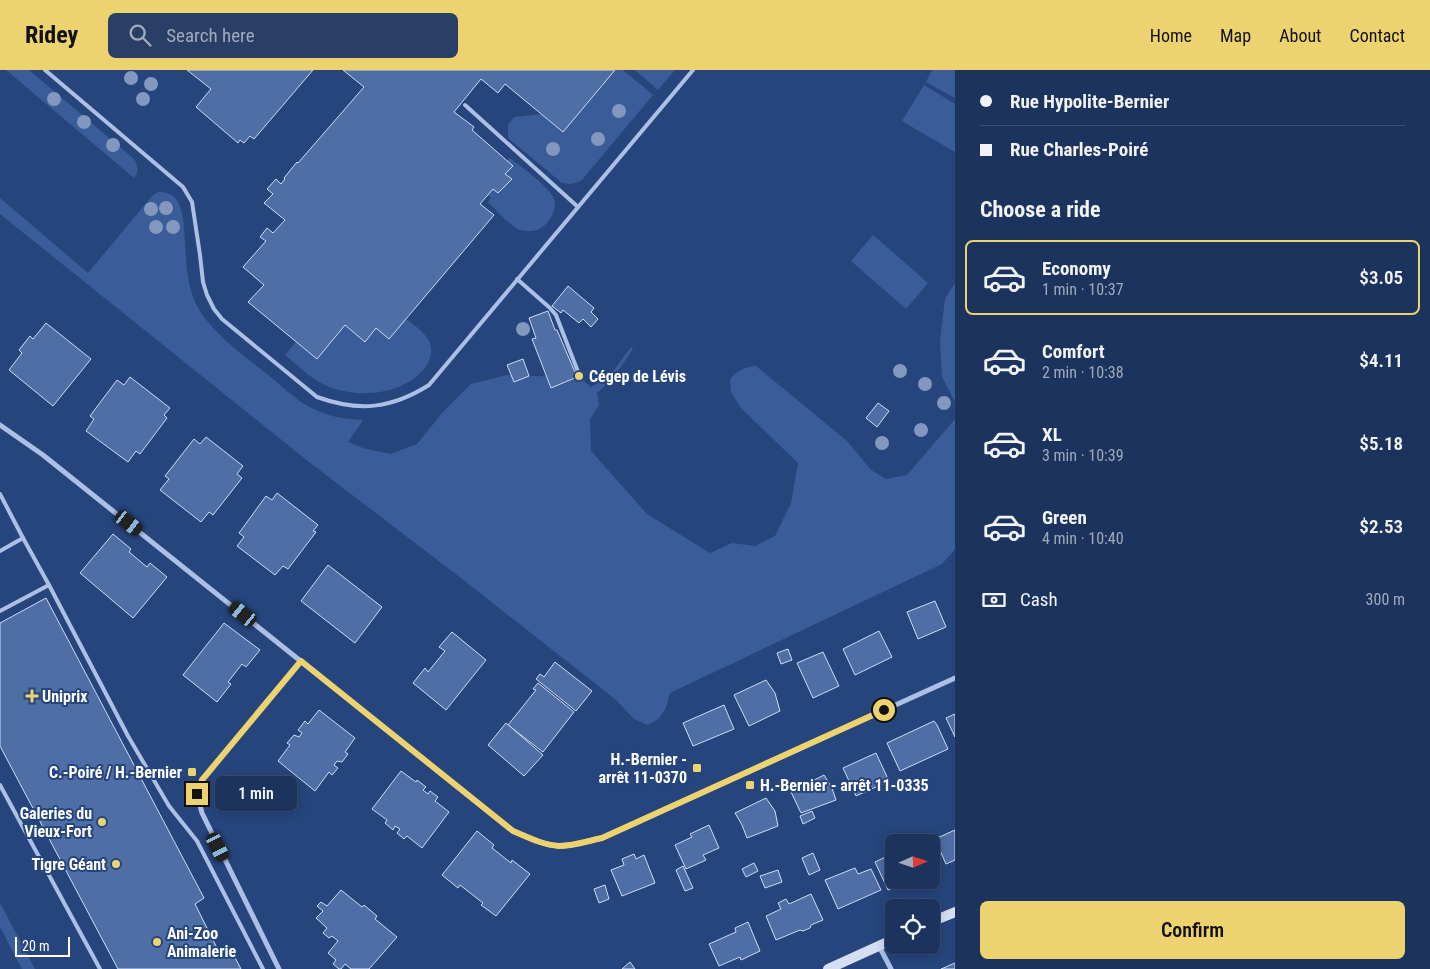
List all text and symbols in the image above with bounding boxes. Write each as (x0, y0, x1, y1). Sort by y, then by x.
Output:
search box (108, 13, 458, 58)
text: Ridey (25, 21, 78, 49)
icon: search (126, 21, 154, 49)
text: Search here (166, 24, 255, 47)
text: Home (1150, 25, 1192, 46)
text: Map (1220, 25, 1251, 46)
text: About (1279, 25, 1321, 46)
text: Contact (1349, 25, 1405, 46)
text: Rue Hypolite-Bernier (1010, 90, 1169, 113)
text: Rue Charles-Poiré (1010, 138, 1148, 161)
text: Choose a ride (980, 197, 1101, 222)
icon: car (982, 255, 1027, 300)
text: Economy (1042, 257, 1111, 280)
text: $3.05 (1359, 266, 1403, 289)
text: 1 min · 10:37 (1042, 280, 1124, 299)
icon: car (982, 338, 1027, 383)
text: Comfort (1042, 340, 1105, 363)
text: $4.11 (1359, 349, 1403, 372)
text: 2 min · 10:38 (1042, 363, 1124, 382)
place label: Cégep de Lévis (589, 367, 686, 386)
marker: Cégep de Lévis (573, 370, 585, 382)
icon: car (982, 421, 1027, 466)
text: XL (1042, 423, 1062, 446)
text: $5.18 (1359, 432, 1403, 455)
text: 3 min · 10:39 (1042, 446, 1124, 465)
icon: car (982, 504, 1027, 549)
text: Green (1042, 506, 1087, 529)
car (112, 508, 145, 538)
text: $2.53 (1359, 515, 1403, 538)
text: 4 min · 10:40 (1042, 529, 1124, 548)
icon: cash (980, 586, 1008, 614)
text: Cash (1020, 588, 1058, 611)
text: 300 m (1366, 590, 1405, 609)
car (226, 599, 259, 629)
place label: Uniprix (42, 687, 88, 706)
marker: Uniprix (26, 690, 38, 702)
route start (873, 699, 895, 721)
place label: H.-Bernier - arrêt 11-0370 (598, 750, 687, 787)
marker: H.-Bernier - arrêt 11-0370 (691, 762, 703, 774)
place label: C.-Poiré / H.-Bernier (49, 763, 182, 782)
marker: C.-Poiré / H.-Bernier (186, 766, 198, 778)
callout: 1 min (214, 776, 297, 812)
place label: H.-Bernier - arrêt 11-0335 (760, 776, 929, 795)
marker: H.-Bernier - arrêt 11-0335 (744, 779, 756, 791)
route end (186, 783, 208, 805)
text: 1 min (238, 784, 274, 803)
place label: Galeries du Vieux-Fort (20, 804, 92, 841)
marker: Galeries du Vieux-Fort (96, 816, 108, 828)
car (204, 830, 231, 864)
north arrow (885, 834, 940, 889)
map controls (885, 834, 940, 954)
place label: Tigre Géant (31, 855, 106, 874)
marker: Tigre Géant (110, 858, 122, 870)
button: locate (885, 899, 940, 954)
button: Confirm (980, 901, 1405, 959)
place label: Ani-Zoo Animalerie (167, 924, 237, 961)
scale bar (15, 934, 70, 957)
marker: Ani-Zoo Animalerie (151, 936, 163, 948)
text: 20 m (22, 938, 50, 954)

